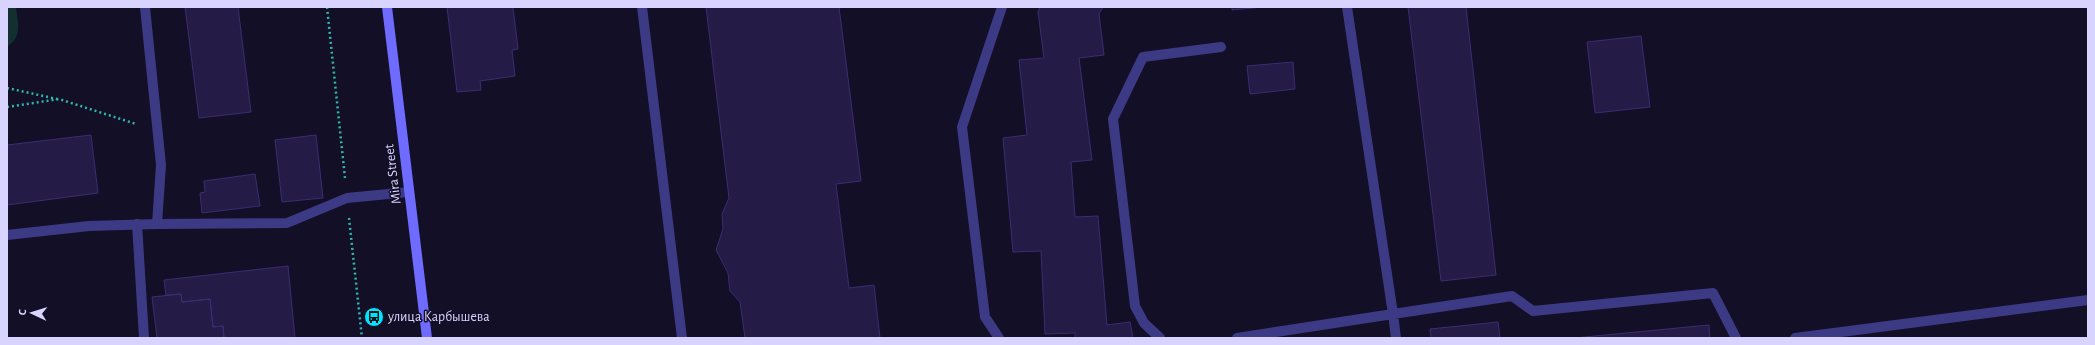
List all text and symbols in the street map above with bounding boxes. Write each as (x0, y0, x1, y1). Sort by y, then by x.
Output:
street label: Mira Street (382, 143, 404, 205)
north arrow (12, 293, 52, 333)
bus stop icon: улица Карбышева (363, 306, 385, 328)
text: С (17, 309, 28, 316)
place label: улица Карбышева (387, 310, 490, 324)

